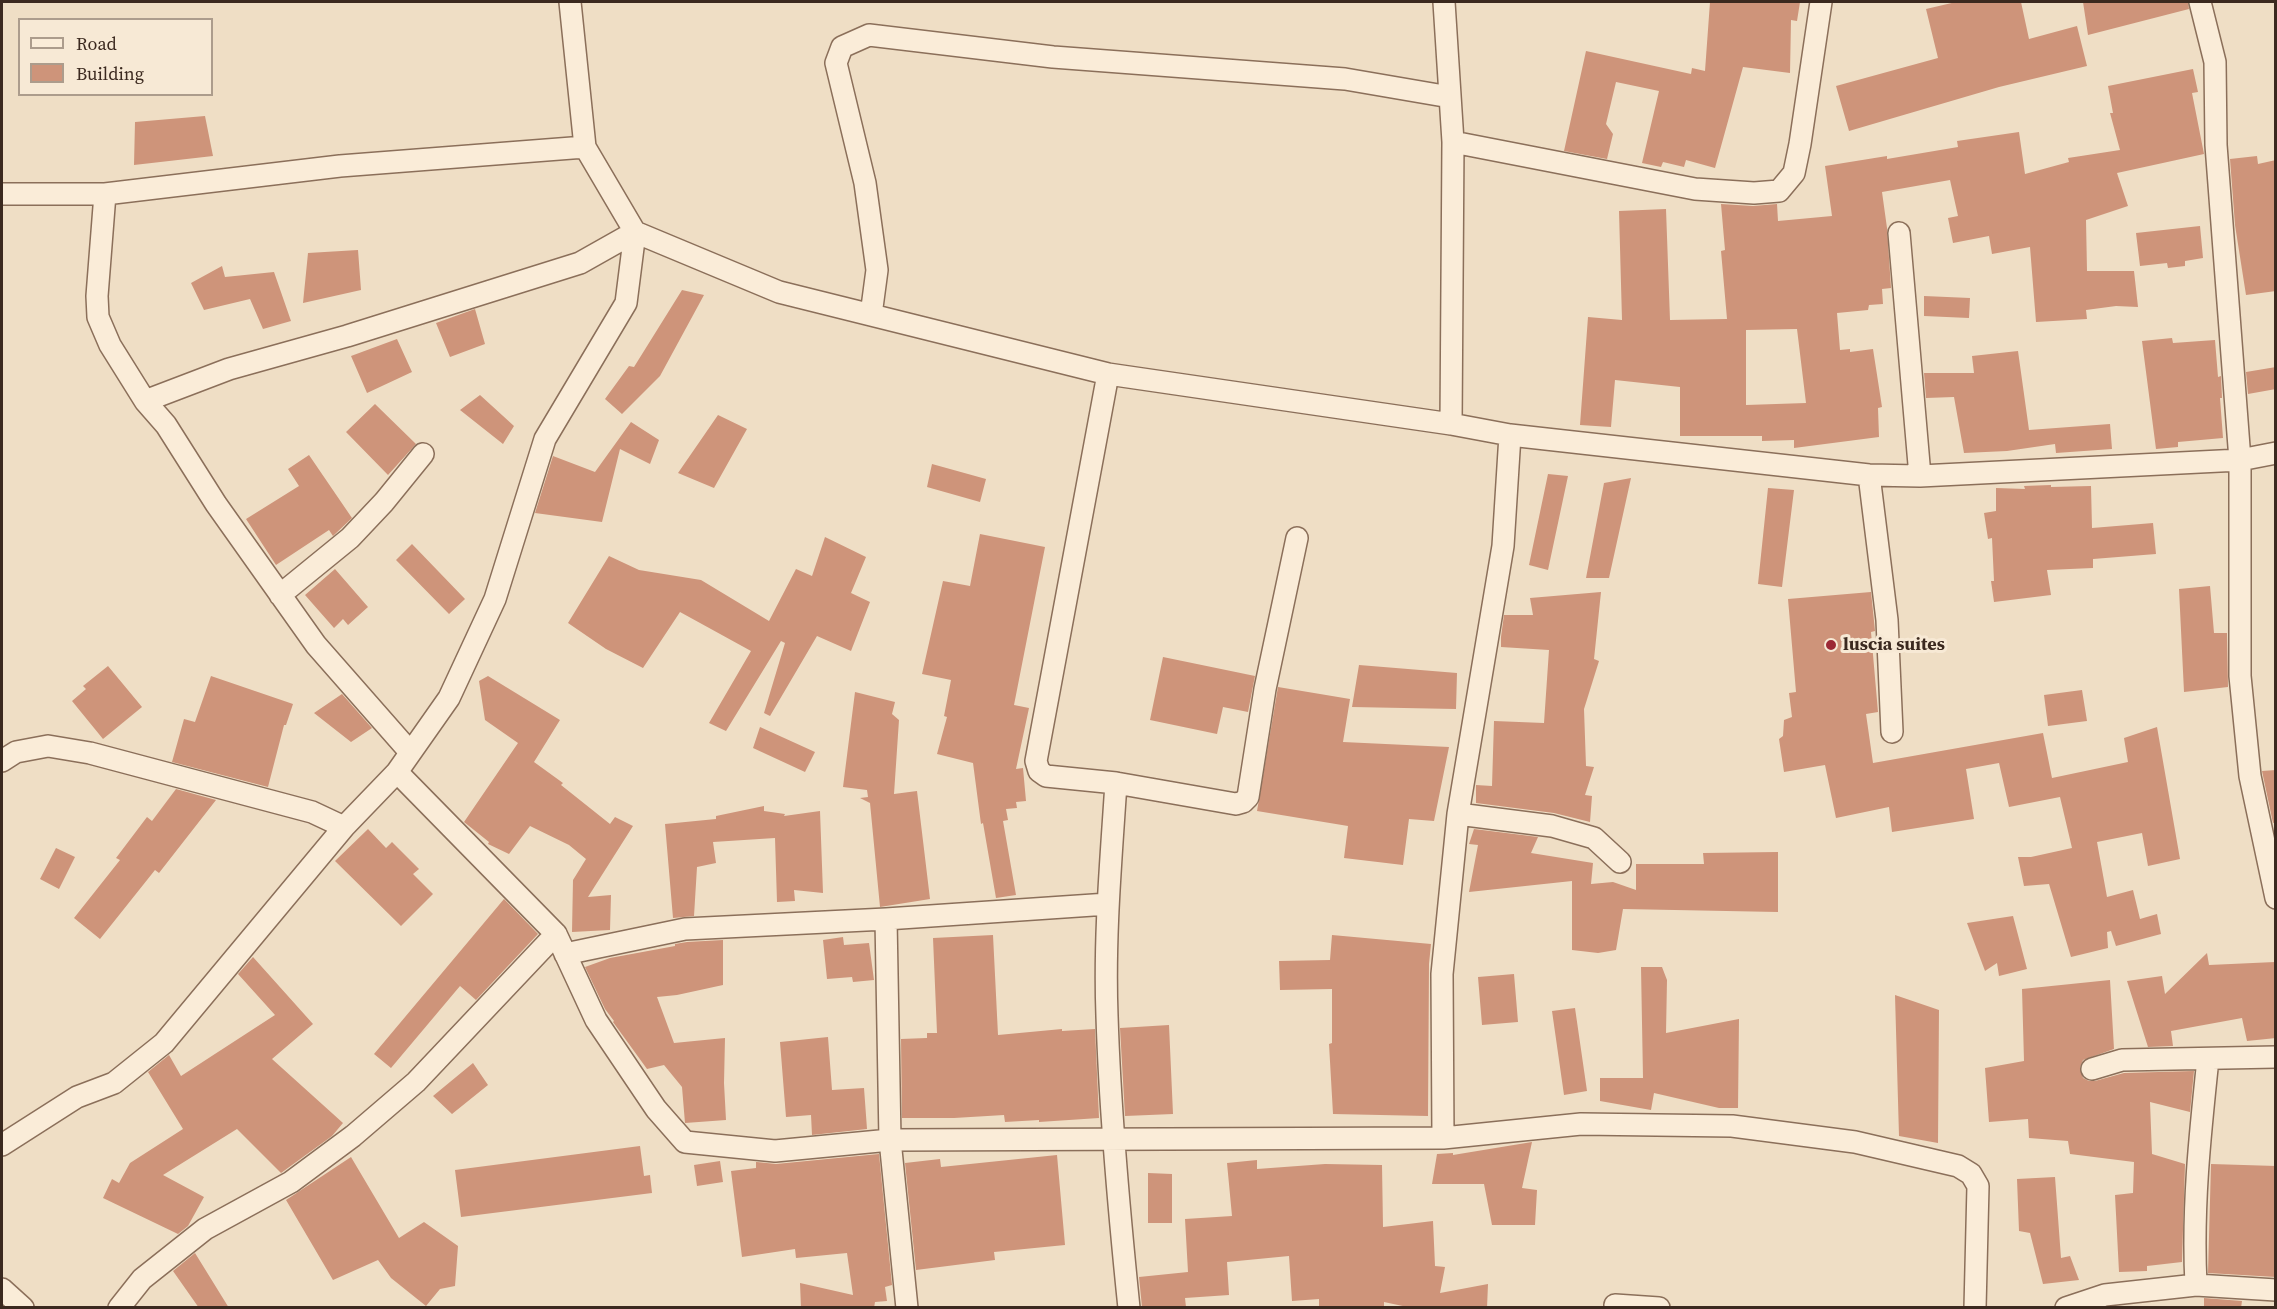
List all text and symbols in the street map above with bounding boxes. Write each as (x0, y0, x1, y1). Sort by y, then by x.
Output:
legend (18, 18, 213, 96)
text: Road (76, 31, 117, 56)
text: Building (76, 61, 144, 86)
place label: luscia suites (1843, 634, 1945, 656)
marker: luscia suites (1824, 638, 1838, 652)

